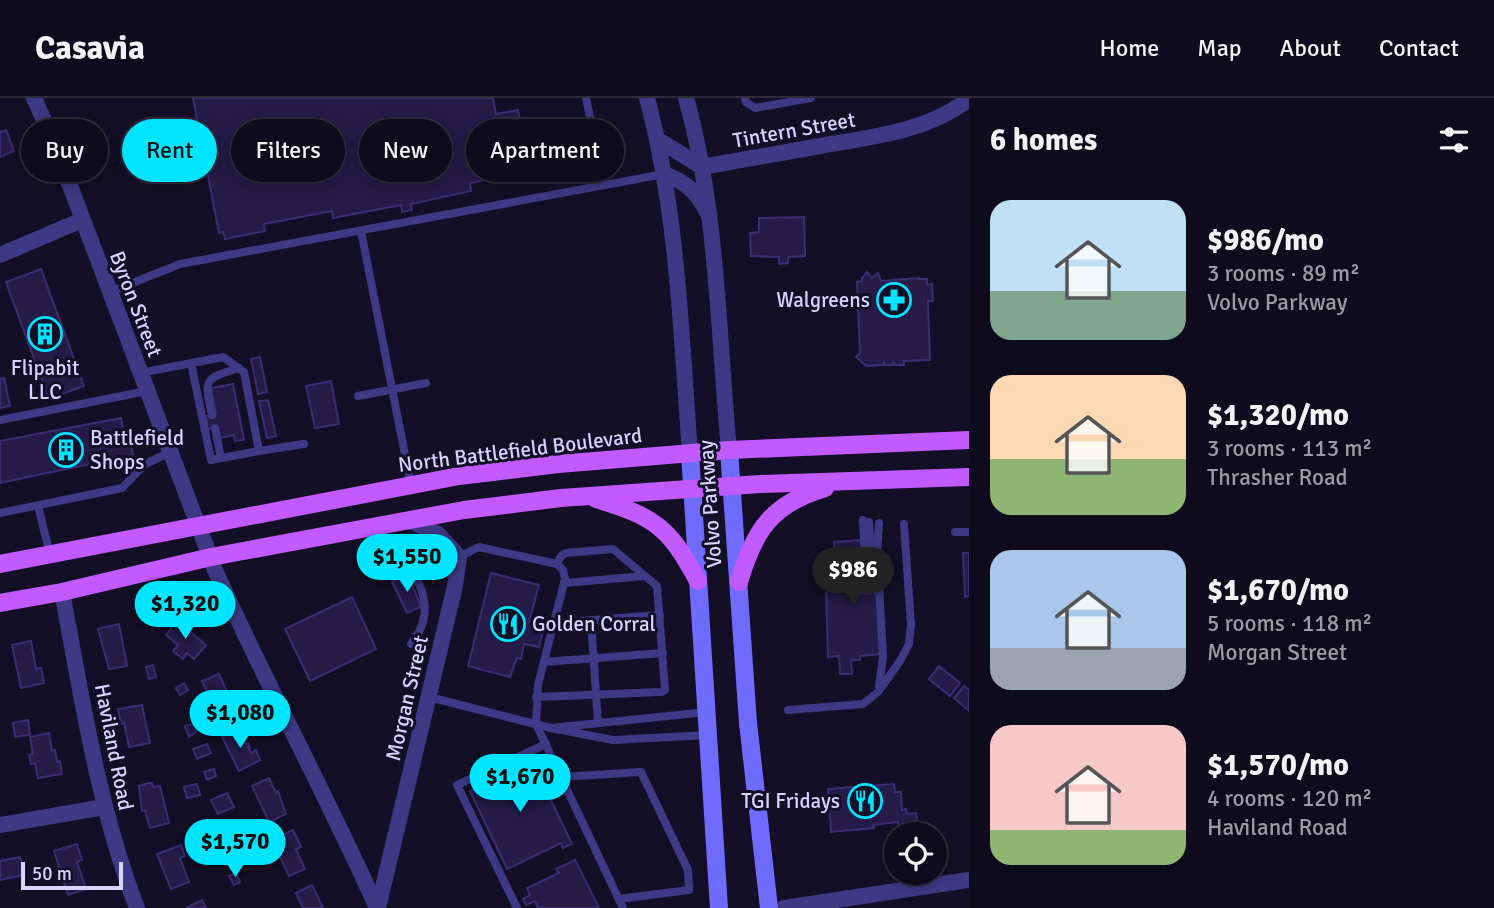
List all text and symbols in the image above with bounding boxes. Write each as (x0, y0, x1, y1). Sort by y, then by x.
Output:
text: Casavia (35, 28, 145, 69)
text: Home (1099, 33, 1159, 63)
text: Map (1197, 33, 1242, 63)
text: About (1280, 33, 1341, 63)
text: Contact (1379, 33, 1459, 63)
street label: Tintern Street (731, 106, 857, 154)
chip: Buy (21, 119, 108, 182)
chip: Rent (122, 119, 217, 182)
chip: Filters (231, 119, 345, 182)
chip: New (359, 119, 452, 182)
chip: Apartment (466, 119, 624, 182)
icon: filters (1435, 121, 1473, 159)
text: 6 homes (990, 122, 1097, 159)
text: $986/mo (1207, 222, 1324, 259)
icon: home (1046, 228, 1130, 312)
street label: Byron Street (104, 247, 168, 361)
text: 3 rooms · 89 m² (1207, 259, 1360, 288)
pharmacy icon: Walgreens (875, 281, 913, 319)
place label: Walgreens (776, 287, 870, 313)
text: Volvo Parkway (1207, 288, 1347, 317)
building icon: Flipabit LLC (26, 315, 64, 353)
place label: Flipabit LLC (11, 355, 79, 405)
text: $1,320/mo (1207, 397, 1349, 434)
icon: home (1046, 403, 1130, 487)
street label: North Battlefield Boulevard (396, 422, 644, 478)
place label: Battlefield Shops (90, 425, 184, 475)
building icon: Battlefield Shops (47, 431, 85, 469)
text: 3 rooms · 113 m² (1207, 434, 1372, 463)
street label: Volvo Parkway (693, 439, 727, 569)
text: Thrasher Road (1207, 463, 1348, 492)
pin: $1,550 (350, 534, 464, 594)
text: $1,550 (373, 542, 441, 571)
pin: $986 (812, 547, 894, 607)
text: $986 (828, 555, 878, 584)
text: $1,670/mo (1207, 572, 1349, 609)
icon: home (1046, 578, 1130, 662)
pin: $1,320 (128, 582, 242, 641)
text: $1,320 (151, 589, 219, 618)
restaurant icon: Golden Corral (489, 605, 527, 643)
text: 5 rooms · 118 m² (1207, 609, 1372, 638)
place label: Golden Corral (532, 611, 656, 637)
street label: Morgan Street (380, 633, 434, 763)
text: Morgan Street (1207, 638, 1347, 667)
street label: Haviland Road (89, 681, 139, 813)
pin: $1,080 (183, 690, 297, 750)
text: $1,080 (206, 698, 274, 727)
text: $1,570/mo (1207, 747, 1349, 784)
icon: home (1046, 753, 1130, 837)
pin: $1,670 (463, 754, 577, 814)
text: $1,670 (486, 762, 554, 791)
restaurant icon: TGI Fridays (846, 782, 884, 820)
text: 4 rooms · 120 m² (1207, 784, 1372, 813)
place label: TGI Fridays (741, 788, 840, 814)
text: Haviland Road (1207, 813, 1348, 842)
pin: $1,570 (178, 820, 292, 879)
map controls (884, 822, 947, 885)
button: locate (884, 822, 947, 885)
text: $1,570 (201, 827, 269, 856)
scale bar (21, 859, 122, 891)
text: 50 m (32, 862, 72, 886)

